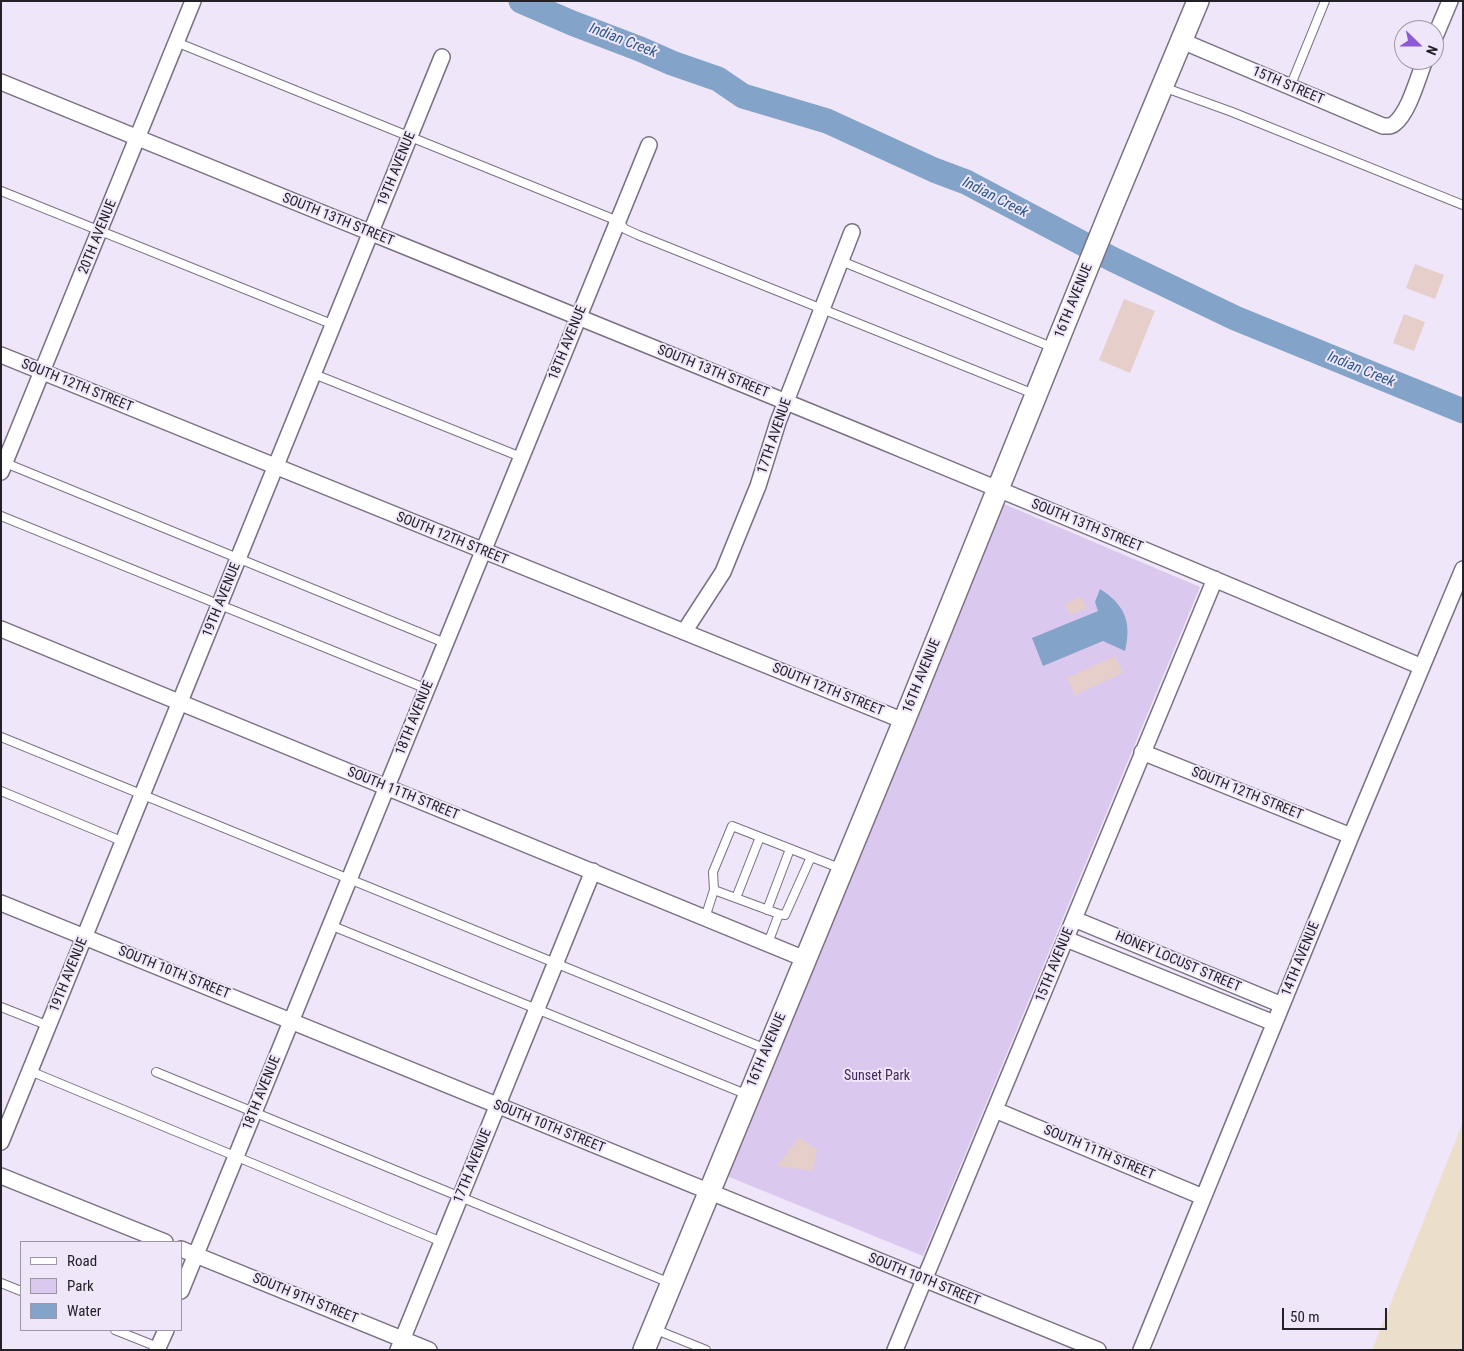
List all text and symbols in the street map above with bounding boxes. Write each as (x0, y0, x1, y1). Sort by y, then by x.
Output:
water label: Indian Creek (586, 20, 660, 62)
north arrow (1394, 20, 1444, 70)
text: N (1423, 43, 1441, 57)
street label: 15TH STREET (1250, 63, 1326, 109)
street label: 19TH AVENUE (374, 129, 420, 209)
water label: Indian Creek (959, 174, 1031, 222)
street label: SOUTH 13TH STREET (280, 190, 396, 250)
street label: 20TH AVENUE (75, 197, 121, 277)
street label: 16TH AVENUE (1051, 261, 1097, 341)
street label: 18TH AVENUE (545, 303, 591, 383)
street label: SOUTH 13TH STREET (655, 342, 771, 402)
water label: Indian Creek (1325, 348, 1397, 392)
street label: SOUTH 12TH STREET (19, 356, 135, 416)
street label: 17TH AVENUE (754, 396, 796, 476)
street label: SOUTH 13TH STREET (1029, 496, 1145, 556)
street label: SOUTH 12TH STREET (394, 509, 510, 569)
street label: 19TH AVENUE (199, 560, 245, 640)
street label: 16TH AVENUE (899, 636, 945, 716)
street label: SOUTH 12TH STREET (770, 660, 886, 720)
street label: 18TH AVENUE (392, 678, 438, 758)
street label: SOUTH 11TH STREET (345, 764, 461, 824)
street label: SOUTH 12TH STREET (1189, 764, 1305, 824)
street label: 14TH AVENUE (1278, 919, 1324, 999)
street label: 15TH AVENUE (1032, 925, 1078, 1005)
street label: HONEY LOCUST STREET (1113, 928, 1243, 996)
street label: 19TH AVENUE (46, 935, 92, 1015)
street label: SOUTH 10TH STREET (116, 943, 232, 1003)
street label: 16TH AVENUE (744, 1010, 790, 1090)
street label: 18TH AVENUE (239, 1053, 285, 1133)
park label: Sunset Park (844, 1068, 910, 1084)
street label: SOUTH 10TH STREET (491, 1097, 607, 1157)
street label: SOUTH 11TH STREET (1041, 1122, 1157, 1184)
street label: 17TH AVENUE (450, 1126, 496, 1206)
legend (20, 1241, 182, 1331)
street label: SOUTH 10TH STREET (866, 1250, 982, 1310)
text: Road (67, 1252, 97, 1270)
street label: SOUTH 9TH STREET (250, 1270, 360, 1328)
text: Park (67, 1277, 94, 1295)
scale bar (1284, 1298, 1389, 1330)
text: Water (67, 1302, 101, 1320)
text: 50 m (1290, 1308, 1320, 1326)

